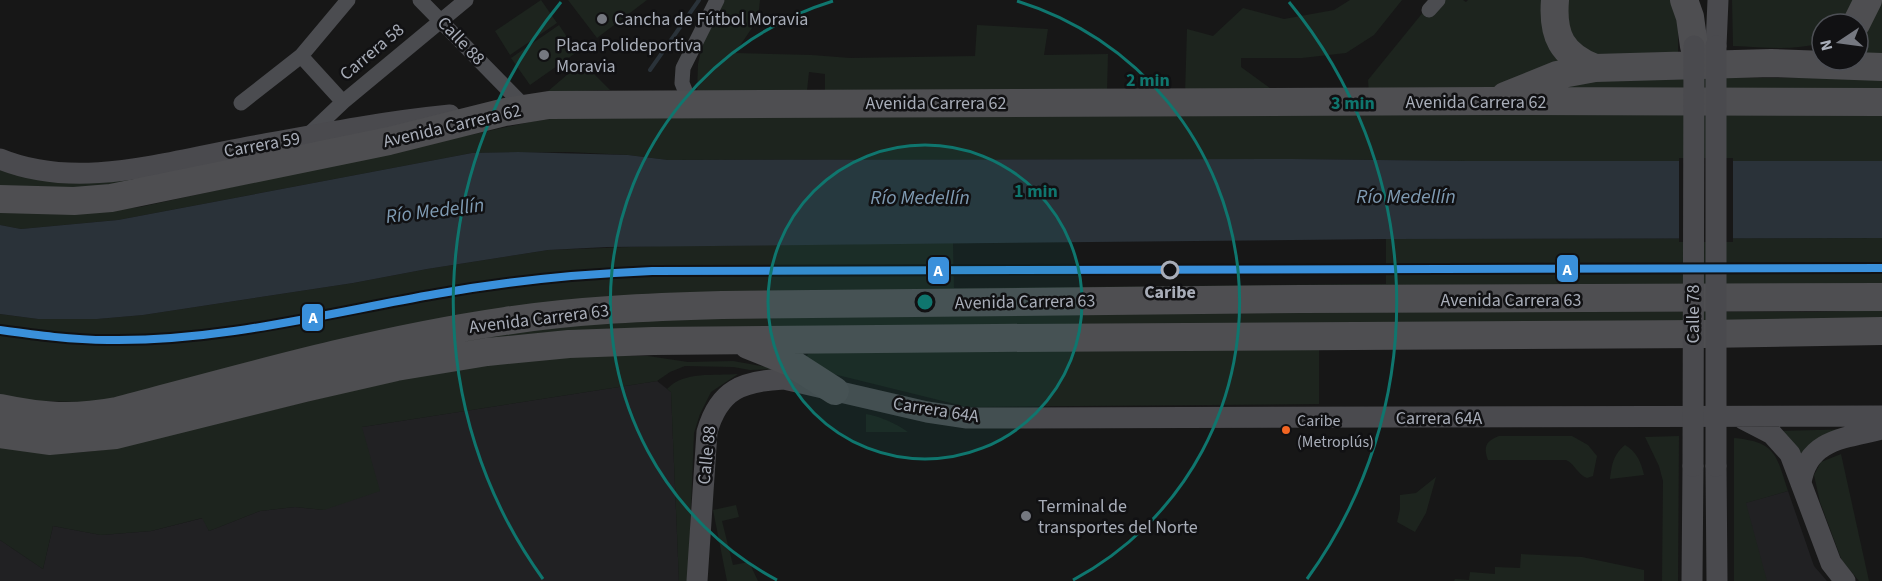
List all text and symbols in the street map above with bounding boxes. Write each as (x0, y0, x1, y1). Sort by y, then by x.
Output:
place label: Cancha de Fútbol Moravia (614, 7, 808, 32)
street label: Calle 88 (432, 11, 491, 71)
marker: Cancha de Fútbol Moravia (595, 12, 609, 26)
north arrow (1810, 12, 1870, 72)
street label: Carrera 58 (334, 18, 410, 86)
place label: Placa Polideportiva Moravia (556, 33, 702, 79)
text: N (1814, 37, 1838, 53)
marker: Placa Polideportiva Moravia (537, 48, 551, 62)
text: 2 min (1126, 68, 1170, 93)
street label: Avenida Carrera 62 (1406, 90, 1546, 115)
street label: Avenida Carrera 62 (866, 91, 1006, 116)
text: 3 min (1331, 91, 1375, 116)
street label: Avenida Carrera 62 (381, 98, 523, 154)
street label: Carrera 59 (222, 126, 302, 164)
text: 1 min (1014, 179, 1058, 204)
water label: Río Medellín (1356, 183, 1456, 211)
water label: Río Medellín (870, 184, 970, 212)
water label: Río Medellín (384, 191, 486, 231)
line badge: A (1556, 254, 1579, 283)
line badge: A (927, 256, 950, 285)
text: A (1561, 259, 1572, 281)
text: A (932, 260, 943, 282)
marker: Caribe (1161, 261, 1179, 279)
place label: Caribe (1144, 280, 1196, 305)
street label: Calle 78 (1681, 284, 1706, 343)
street label: Avenida Carrera 63 (954, 288, 1096, 316)
street label: Avenida Carrera 63 (1441, 288, 1581, 313)
centre of rings (915, 292, 935, 312)
street label: Avenida Carrera 63 (468, 298, 610, 340)
line badge: A (301, 303, 324, 332)
text: A (307, 307, 318, 329)
street label: Carrera 64A (891, 391, 981, 429)
street label: Carrera 64A (1396, 406, 1483, 431)
place label: Caribe (Metroplús) (1297, 410, 1374, 453)
street label: Calle 88 (691, 424, 723, 486)
marker: Caribe (Metroplús) (1280, 424, 1292, 436)
place label: Terminal de transportes del Norte (1038, 494, 1198, 540)
marker: Terminal de transportes del Norte (1019, 509, 1033, 523)

